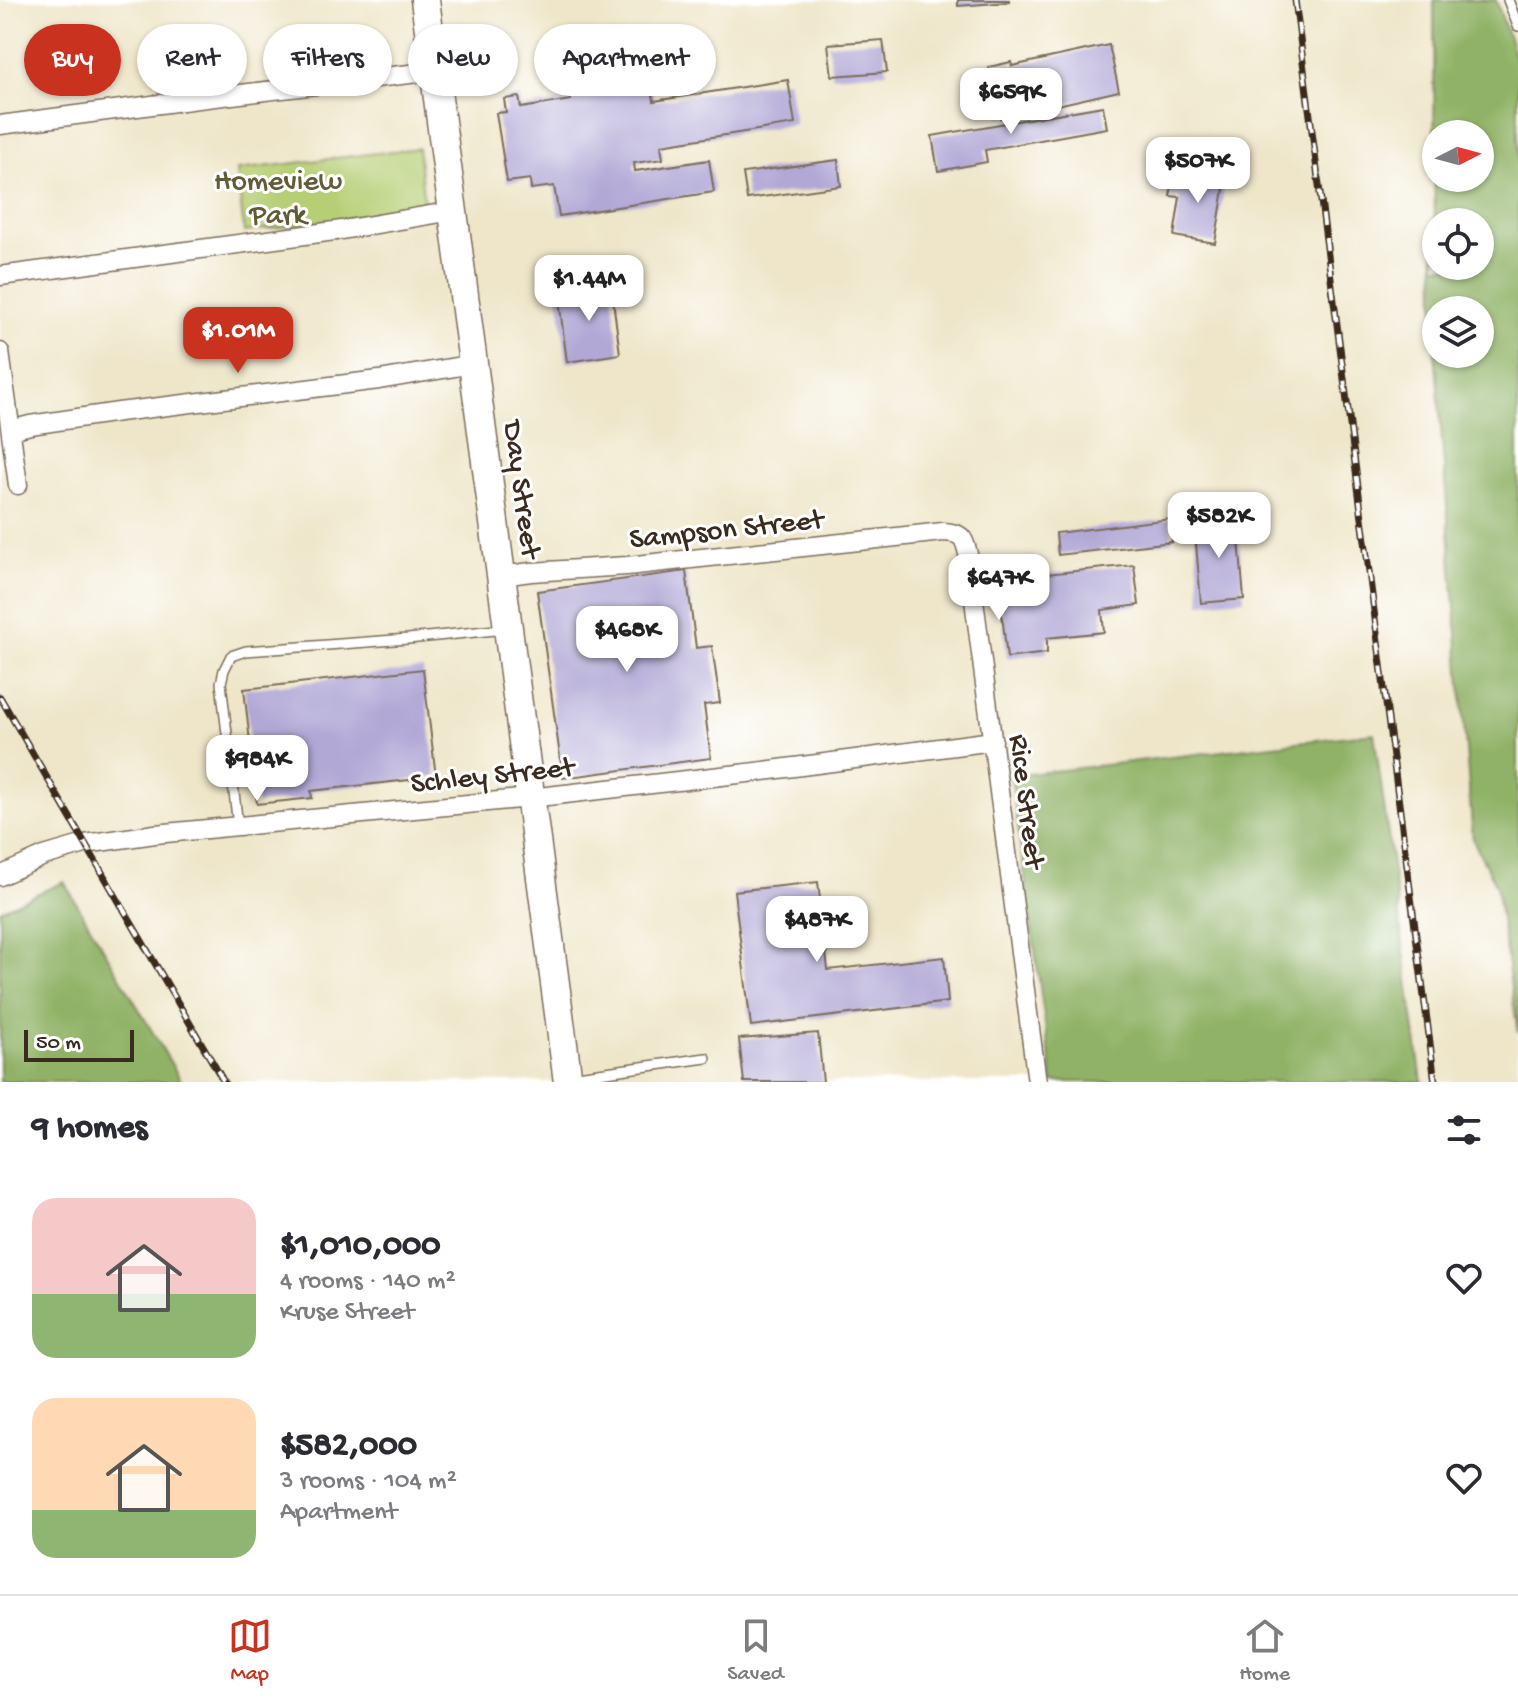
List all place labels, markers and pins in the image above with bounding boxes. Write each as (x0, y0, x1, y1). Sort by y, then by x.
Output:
pin: $659K (955, 68, 1067, 136)
pin: $507K (1142, 137, 1254, 205)
pin: $1.44M (524, 255, 654, 323)
pin: $1.01M (173, 307, 303, 375)
pin: $582K (1163, 492, 1275, 560)
pin: $647K (943, 554, 1055, 622)
pin: $468K (571, 606, 683, 674)
pin: $984K (201, 735, 313, 803)
pin: $487K (761, 896, 873, 964)

